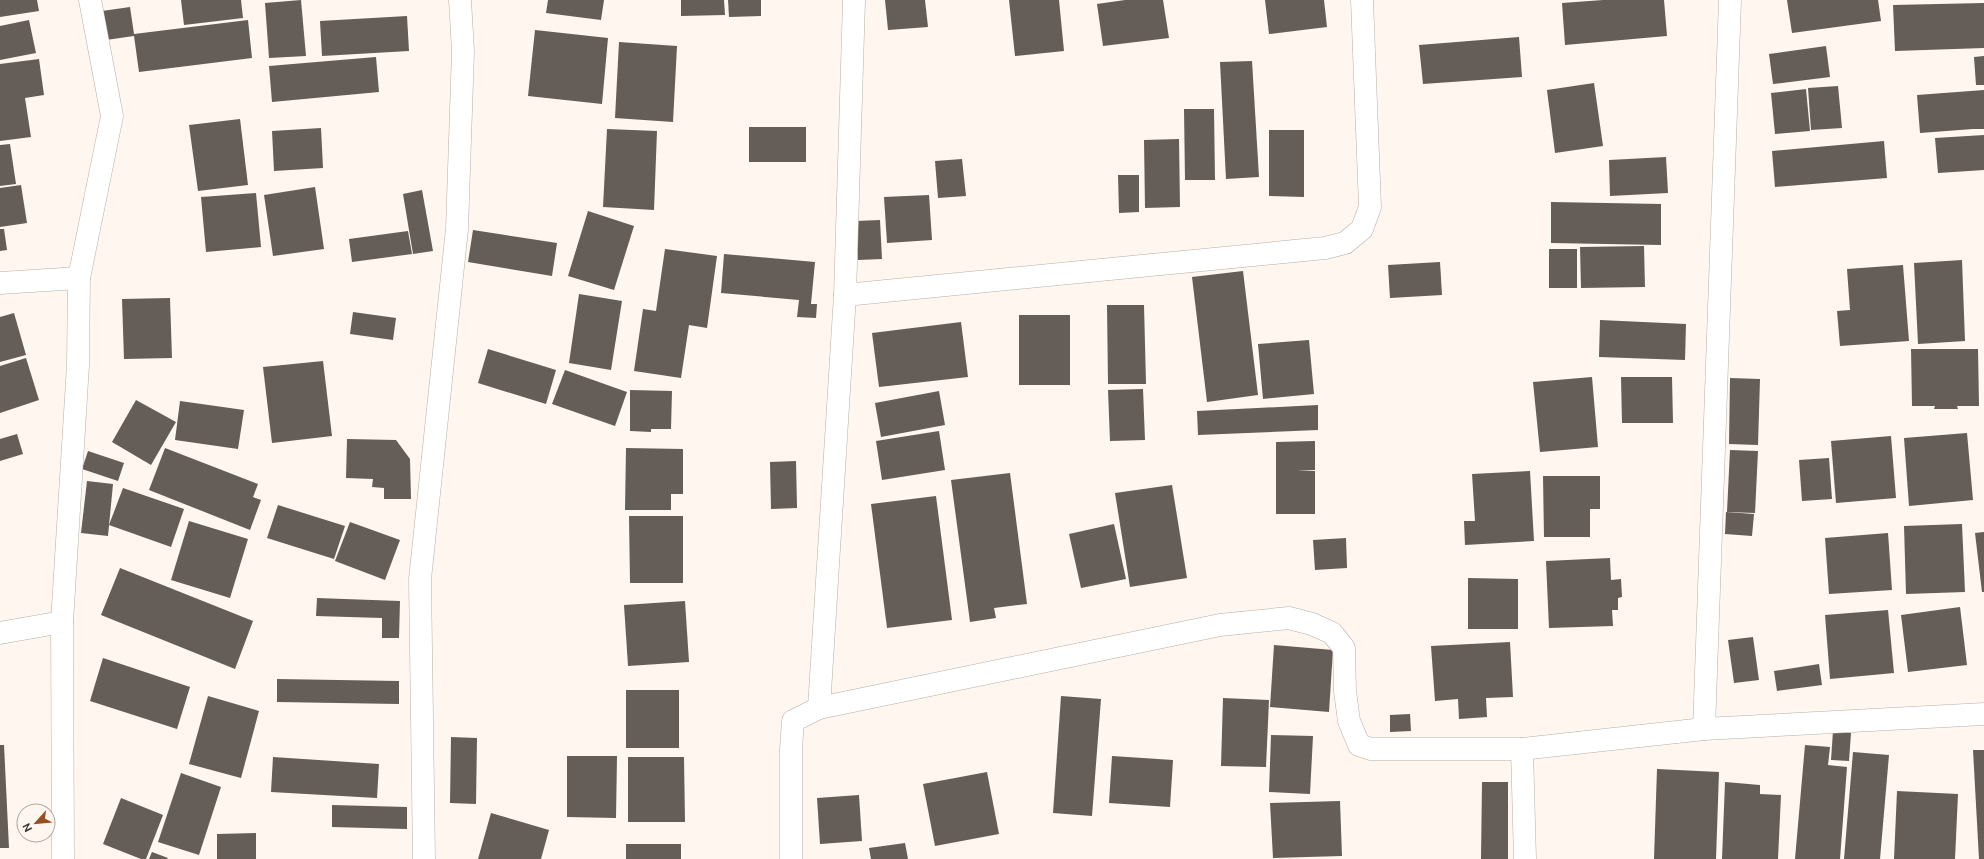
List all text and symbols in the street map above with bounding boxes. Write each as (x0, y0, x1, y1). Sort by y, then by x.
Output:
north arrow (16, 803, 56, 843)
text: N (20, 821, 34, 834)

